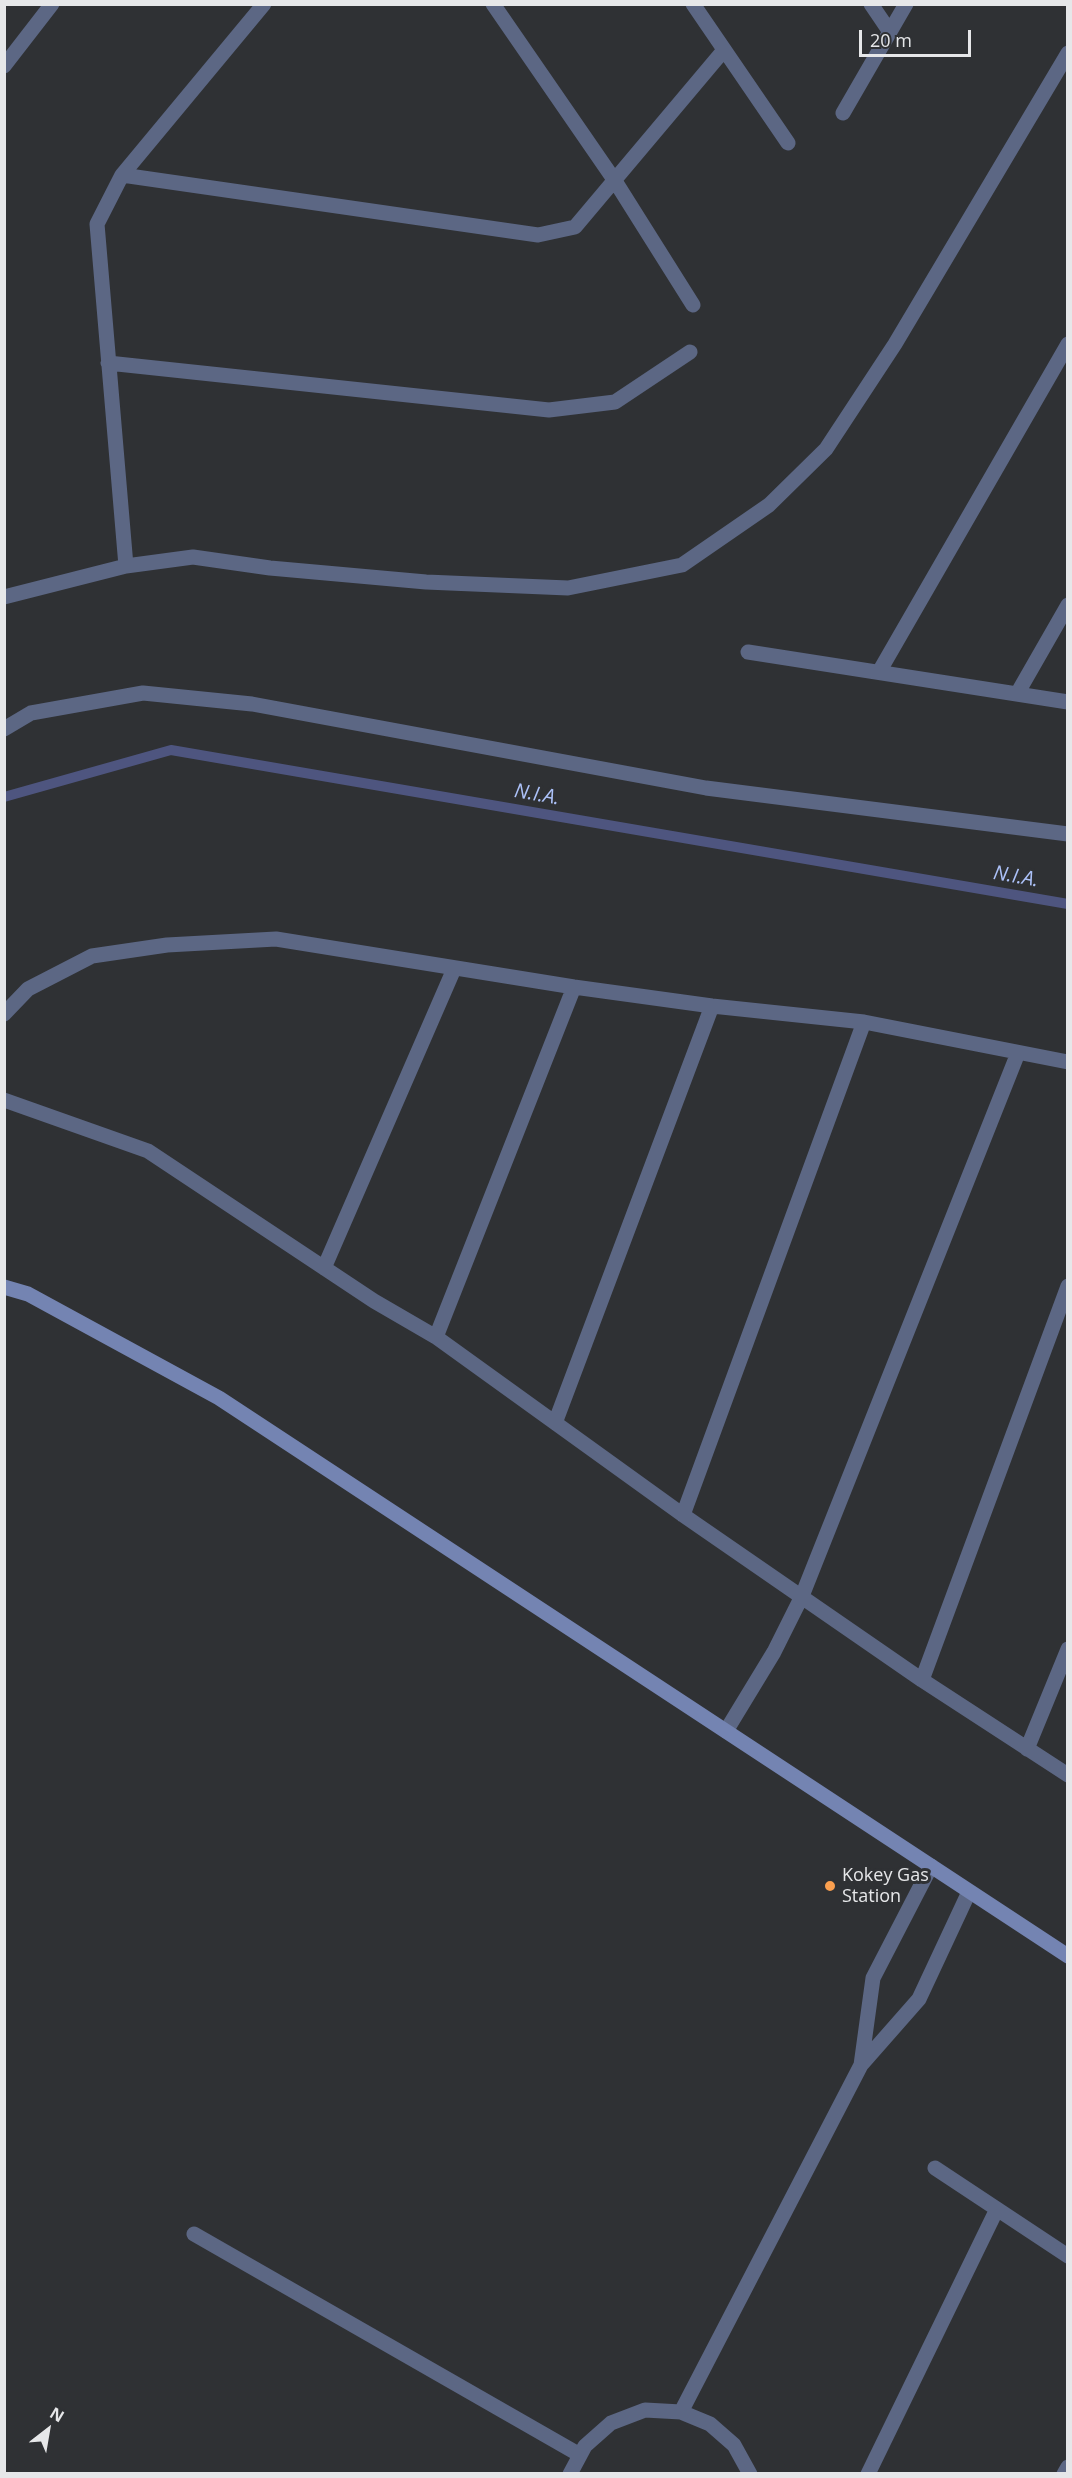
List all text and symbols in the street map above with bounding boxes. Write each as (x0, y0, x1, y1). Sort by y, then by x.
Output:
scale bar (862, 18, 974, 56)
text: 20 m (870, 28, 912, 52)
water label: N.I.A. (512, 779, 562, 811)
water label: N.I.A. (991, 861, 1041, 893)
place label: Kokey Gas Station (842, 1865, 929, 1908)
marker: Kokey Gas Station (823, 1879, 837, 1893)
north arrow (18, 2400, 78, 2460)
text: N (46, 2402, 69, 2427)

